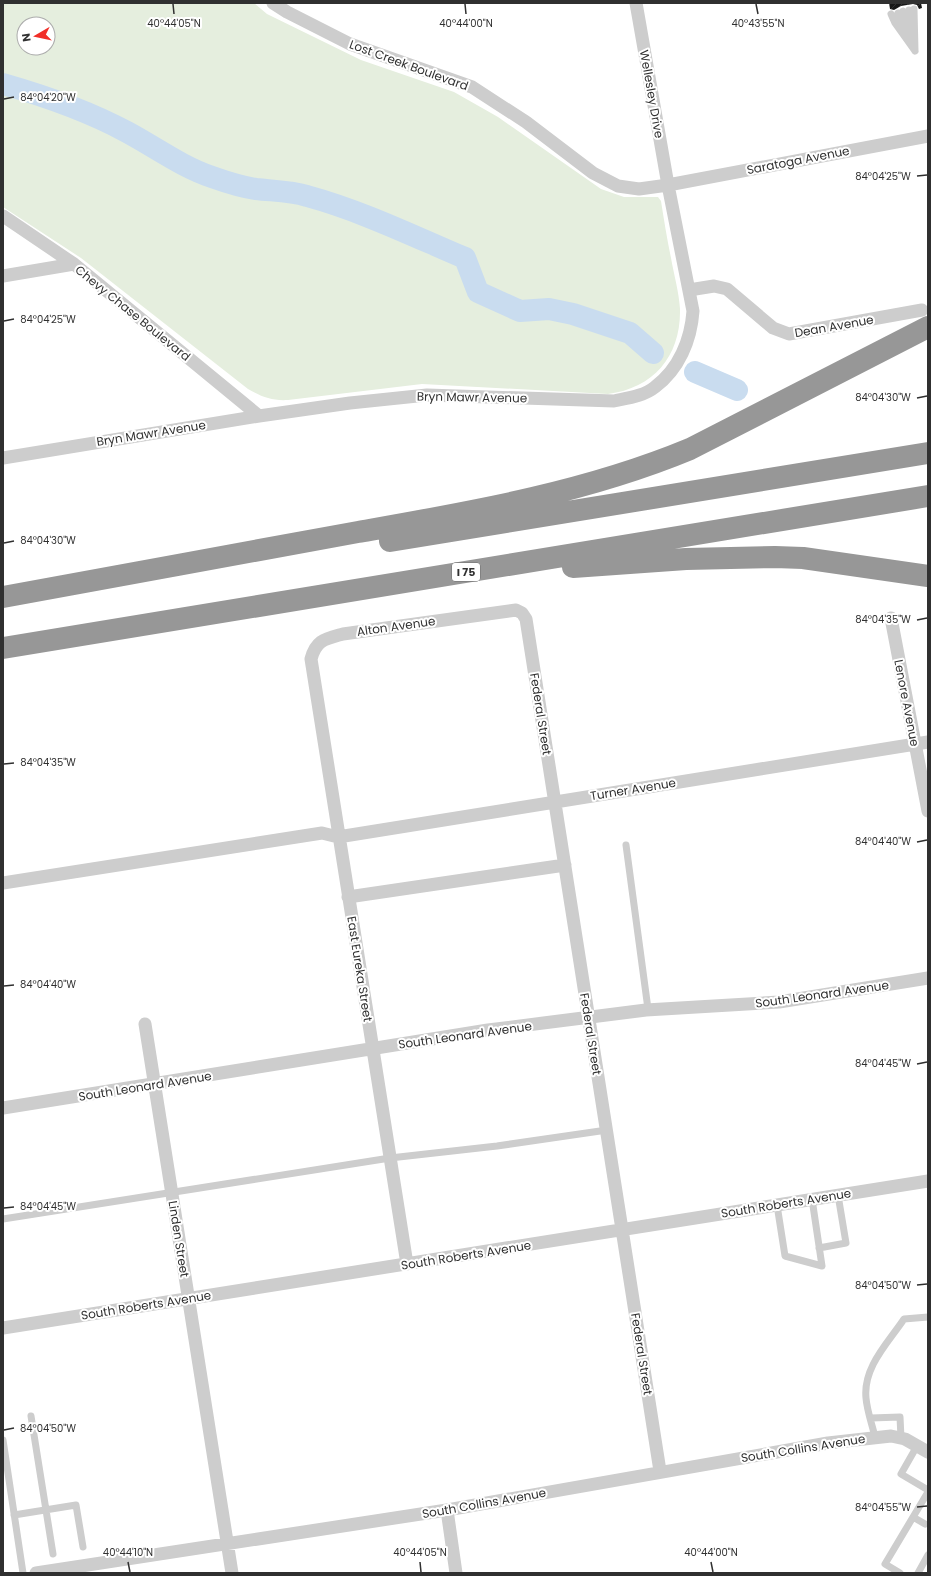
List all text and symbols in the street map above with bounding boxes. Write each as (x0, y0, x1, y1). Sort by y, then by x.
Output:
north arrow (16, 16, 56, 56)
text: 40°44'05"N (147, 16, 201, 31)
text: 40°44'00"N (439, 16, 493, 31)
text: 40°43'55"N (732, 16, 784, 31)
text: N (18, 32, 35, 43)
street label: Lost Creek Boulevard (347, 36, 471, 94)
street label: Wellesley Drive (636, 49, 668, 139)
text: 84°04'20"W (20, 90, 76, 105)
street label: Saratoga Avenue (745, 142, 851, 178)
text: 84°04'25"W (855, 169, 911, 184)
street label: Chevy Chase Boulevard (72, 261, 194, 365)
street label: Dean Avenue (793, 311, 875, 341)
text: 84°04'25"W (20, 312, 76, 327)
street label: Bryn Mawr Avenue (417, 388, 527, 406)
text: 84°04'30"W (855, 390, 911, 405)
street label: Bryn Mawr Avenue (95, 416, 207, 450)
text: 84°04'30"W (20, 533, 76, 548)
road number: I 75 (452, 563, 480, 581)
street label: Alton Avenue (356, 612, 436, 640)
text: 84°04'35"W (855, 612, 911, 627)
street label: Lenore Avenue (890, 658, 924, 748)
street label: Federal Street (526, 672, 556, 756)
text: 84°04'35"W (20, 755, 76, 770)
street label: Turner Avenue (589, 774, 677, 804)
text: 84°04'40"W (855, 834, 911, 849)
street label: East Eureka Street (343, 915, 377, 1023)
street label: South Leonard Avenue (754, 976, 890, 1012)
text: 84°04'40"W (20, 977, 76, 992)
street label: Federal Street (576, 992, 606, 1076)
street label: South Leonard Avenue (397, 1017, 533, 1053)
text: 84°04'45"W (855, 1056, 911, 1071)
street label: South Leonard Avenue (77, 1067, 213, 1105)
street label: South Roberts Avenue (720, 1184, 852, 1222)
text: 84°04'45"W (20, 1199, 76, 1214)
street label: Linden Street (165, 1199, 193, 1279)
street label: South Roberts Avenue (400, 1236, 532, 1274)
text: 84°04'50"W (855, 1278, 911, 1293)
street label: South Roberts Avenue (80, 1286, 212, 1324)
street label: Federal Street (627, 1312, 657, 1396)
text: 84°04'50"W (20, 1421, 76, 1436)
street label: South Collins Avenue (740, 1430, 866, 1466)
street label: South Collins Avenue (421, 1484, 547, 1522)
text: 84°04'55"W (855, 1500, 911, 1515)
text: 40°44'10"N (103, 1545, 153, 1560)
text: 40°44'05"N (393, 1545, 447, 1560)
text: 40°44'00"N (684, 1545, 738, 1560)

